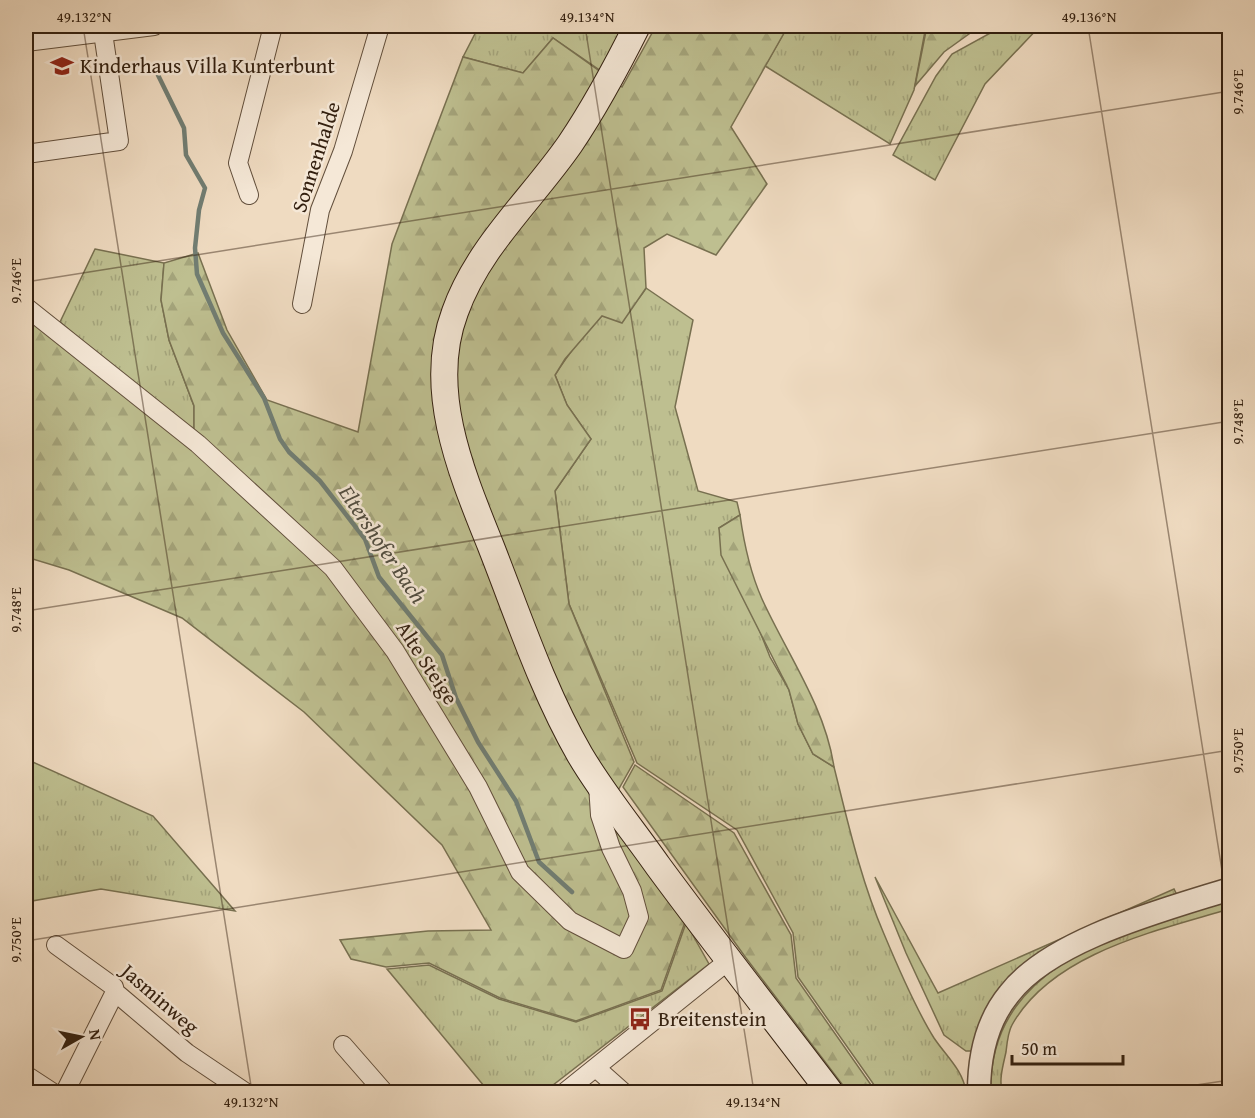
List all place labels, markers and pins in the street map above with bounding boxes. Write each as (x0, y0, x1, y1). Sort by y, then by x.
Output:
place label: Kinderhaus Villa Kunterbunt (80, 50, 335, 81)
school or university icon: Kinderhaus Villa Kunterbunt (49, 53, 75, 79)
place label: Breitenstein (658, 1003, 767, 1034)
bus stop icon: Breitenstein (627, 1006, 653, 1032)

